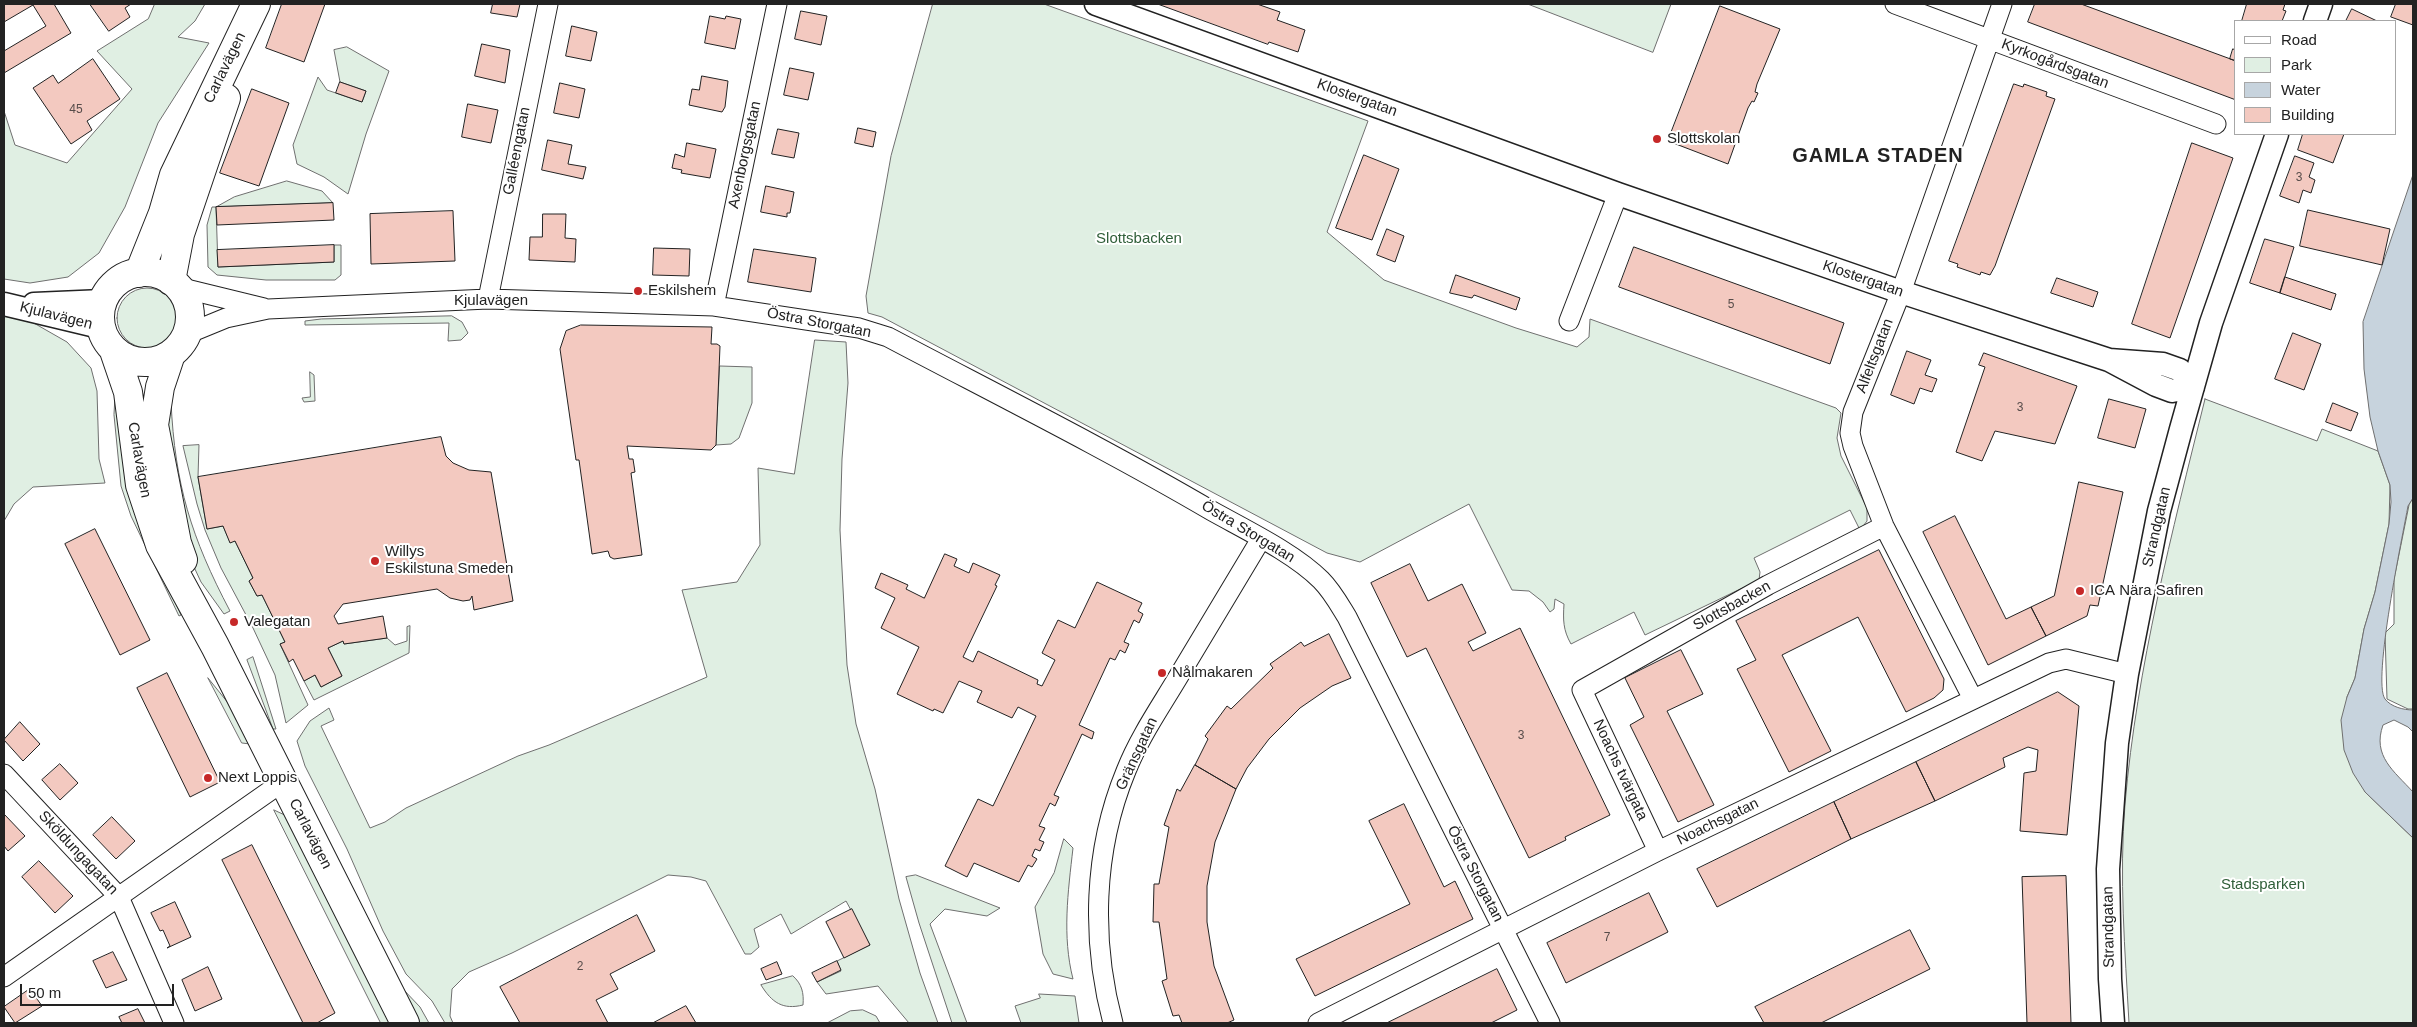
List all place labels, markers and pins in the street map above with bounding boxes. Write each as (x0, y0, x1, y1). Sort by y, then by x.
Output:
place label: Slottskolan (1667, 130, 1740, 148)
marker: Slottskolan (1651, 133, 1663, 145)
place label: Eskilshem (648, 282, 716, 300)
marker: Eskilshem (632, 285, 644, 297)
place label: Willys Eskilstuna Smeden (385, 543, 513, 578)
marker: Willys Eskilstuna Smeden (369, 555, 381, 567)
place label: ICA Nära Safiren (2090, 582, 2203, 600)
marker: ICA Nära Safiren (2074, 585, 2086, 597)
place label: Valegatan (244, 613, 310, 631)
marker: Valegatan (228, 616, 240, 628)
place label: Nålmakaren (1172, 664, 1253, 682)
marker: Nålmakaren (1156, 667, 1168, 679)
place label: Next Loppis (218, 769, 297, 787)
marker: Next Loppis (202, 772, 214, 784)

